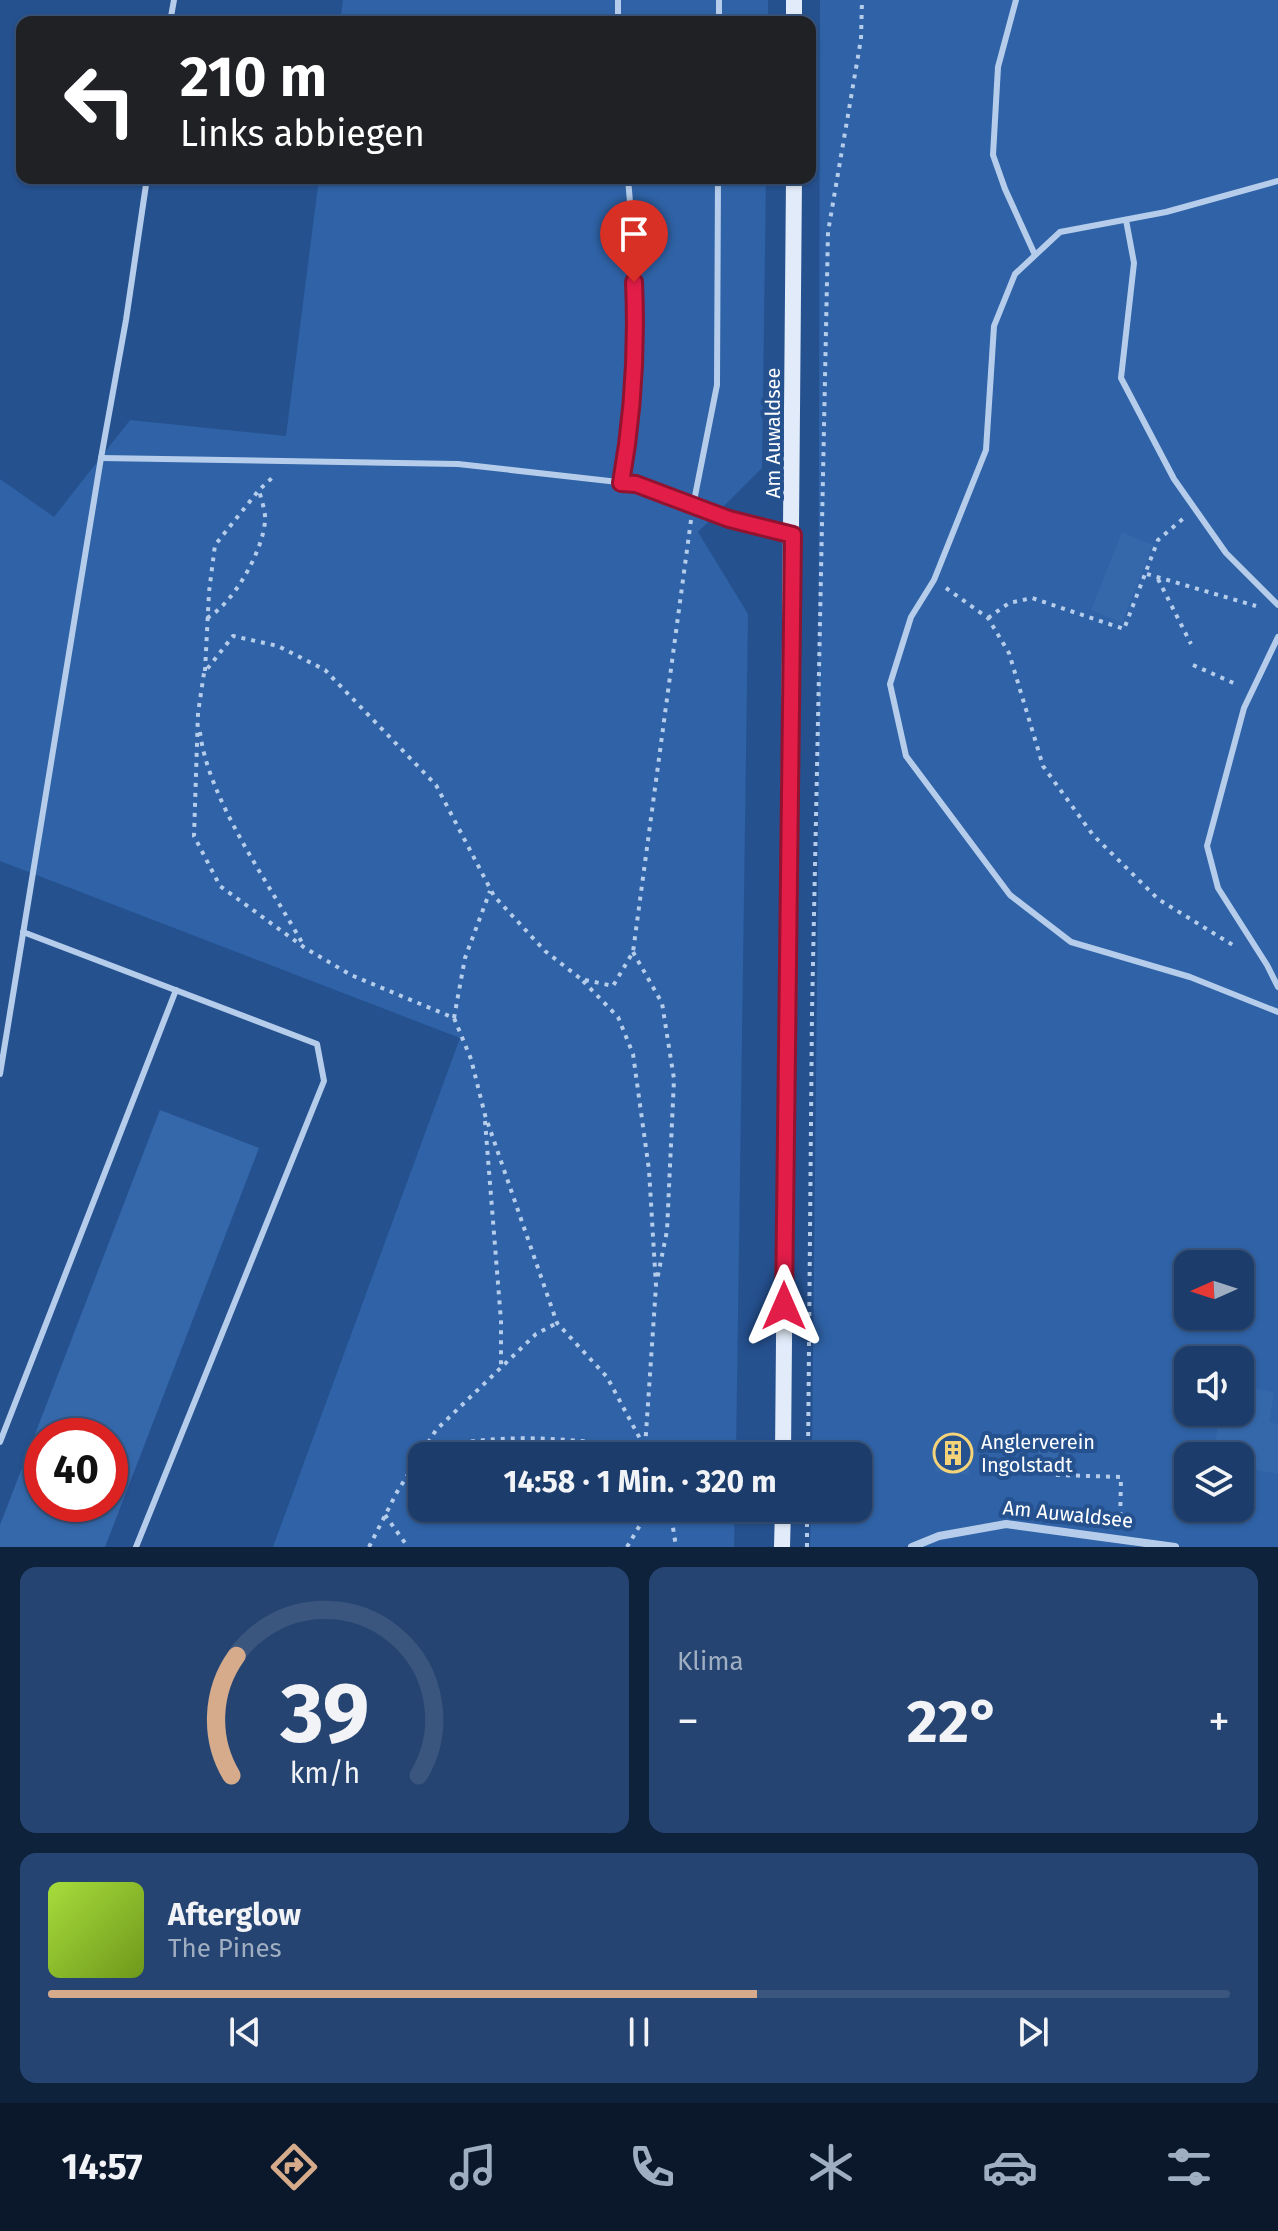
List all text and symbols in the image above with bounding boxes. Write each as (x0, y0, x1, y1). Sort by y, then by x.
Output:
text: 210 m (180, 44, 327, 111)
icon: left (48, 48, 152, 152)
text: Links abbiegen (180, 112, 425, 156)
pin (600, 200, 668, 282)
icon: arrive (612, 212, 656, 256)
street label: Am Auwaldsee (761, 368, 785, 498)
north arrow (1174, 1250, 1254, 1330)
map controls (1174, 1250, 1254, 1522)
position arrow (742, 1264, 826, 1348)
button: sound (1174, 1346, 1254, 1426)
speed limit sign: 40 (24, 1418, 128, 1522)
place label: Anglerverein Ingolstadt (981, 1430, 1095, 1477)
building icon: Anglerverein Ingolstadt (932, 1432, 974, 1474)
button: layers (1174, 1442, 1254, 1522)
text: 14:58 · 1 Min. · 320 m (503, 1464, 777, 1500)
street label: Am Auwaldsee (1002, 1495, 1134, 1533)
text: Klima (677, 1646, 744, 1677)
text: 39 (279, 1664, 369, 1764)
text: 22° (907, 1686, 1000, 1758)
text: − (677, 1695, 699, 1748)
text: + (1208, 1695, 1230, 1748)
text: km/h (289, 1756, 360, 1791)
text: Afterglow (168, 1897, 301, 1933)
text: The Pines (168, 1933, 282, 1964)
icon: previous (223, 2010, 267, 2054)
icon: pause (617, 2010, 661, 2054)
icon: next (1011, 2010, 1055, 2054)
icon: directions (266, 2139, 322, 2195)
icon: music (445, 2139, 501, 2195)
icon: phone (624, 2139, 680, 2195)
icon: climate (803, 2139, 859, 2195)
icon: car (982, 2139, 1038, 2195)
icon: filters (1161, 2139, 1217, 2195)
text: 14:57 (61, 2145, 143, 2189)

